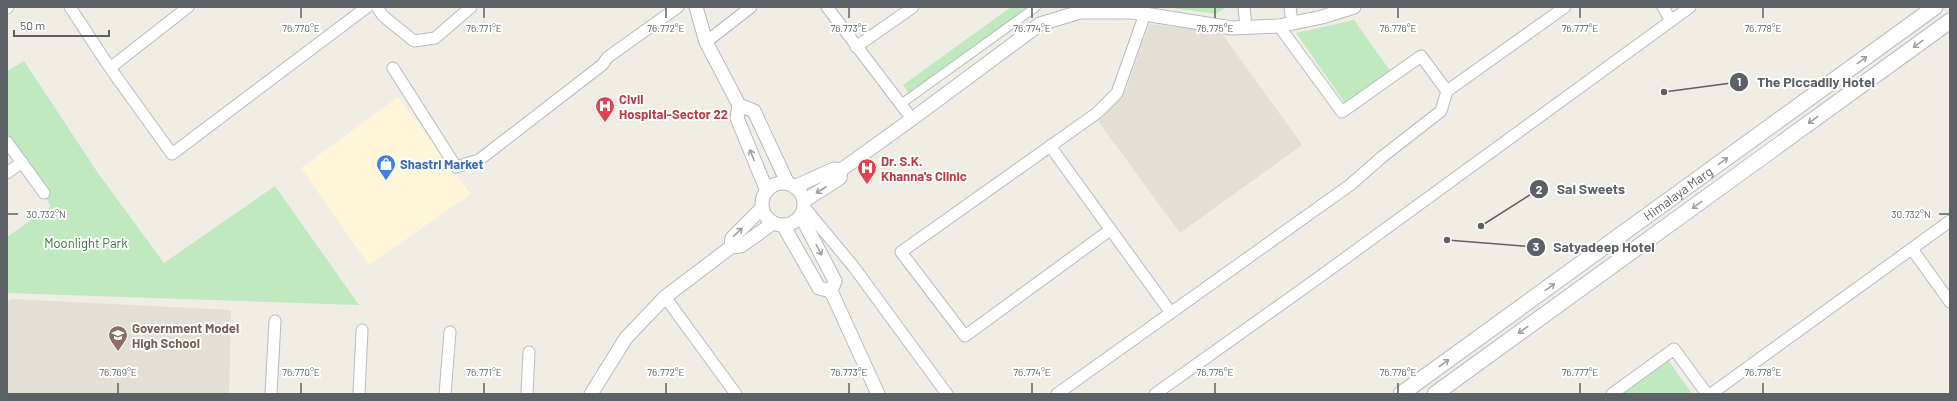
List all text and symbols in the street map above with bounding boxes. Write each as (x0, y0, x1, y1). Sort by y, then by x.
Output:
scale bar (14, 12, 109, 38)
text: 50 m (20, 18, 45, 32)
text: 76.770°E (282, 22, 320, 34)
text: 76.771°E (466, 22, 502, 34)
text: 76.772°E (647, 22, 685, 34)
text: 76.773°E (830, 22, 868, 34)
text: 76.774°E (1013, 22, 1051, 34)
text: 76.775°E (1196, 22, 1234, 34)
text: 76.776°E (1379, 22, 1417, 34)
text: 76.777°E (1562, 22, 1598, 34)
text: 76.778°E (1744, 22, 1782, 34)
one-way arrow (1913, 40, 1924, 48)
one-way arrow (1857, 56, 1868, 64)
callout: The Piccadily Hotel (1729, 69, 1883, 95)
text: The Piccadily Hotel (1757, 73, 1875, 90)
text: 1 (1737, 74, 1741, 88)
place label: Civil Hospital-Sector 22 (619, 91, 728, 122)
hospital icon: Civil Hospital-Sector 22 (594, 95, 616, 123)
one-way arrow (1808, 116, 1819, 124)
one-way arrow (748, 149, 756, 161)
shop icon: Shastri Market (375, 153, 397, 181)
place label: Dr. S.K. Khanna's Clinic (881, 153, 967, 184)
place label: Shastri Market (400, 156, 483, 172)
hospital icon: Dr. S.K. Khanna's Clinic (856, 157, 878, 185)
one-way arrow (1717, 157, 1728, 165)
street label: Himalaya Marg (1640, 163, 1716, 224)
callout: Sai Sweets (1529, 176, 1634, 202)
text: Sai Sweets (1557, 180, 1625, 197)
text: 2 (1536, 182, 1543, 196)
one-way arrow (816, 186, 827, 194)
one-way arrow (1691, 201, 1702, 209)
text: 30.732°N (26, 208, 66, 220)
text: 30.732°N (1891, 208, 1931, 220)
one-way arrow (733, 227, 743, 237)
callout: Satyadeep Hotel (1526, 234, 1663, 260)
park label: Moonlight Park (44, 235, 128, 251)
text: Satyadeep Hotel (1553, 238, 1655, 255)
text: 3 (1533, 239, 1539, 253)
one-way arrow (816, 244, 823, 256)
one-way arrow (1544, 282, 1555, 291)
place label: Government Model High School (132, 320, 239, 351)
school or university icon: Government Model High School (107, 324, 129, 352)
one-way arrow (1518, 326, 1529, 334)
one-way arrow (1439, 359, 1450, 367)
text: 76.769°E (99, 366, 137, 378)
text: 76.770°E (282, 366, 320, 378)
text: 76.771°E (466, 366, 502, 378)
text: 76.772°E (647, 366, 685, 378)
text: 76.773°E (830, 366, 868, 378)
text: 76.774°E (1013, 366, 1051, 378)
text: 76.775°E (1196, 366, 1234, 378)
text: 76.776°E (1379, 366, 1417, 378)
text: 76.777°E (1562, 366, 1598, 378)
text: 76.778°E (1744, 366, 1782, 378)

